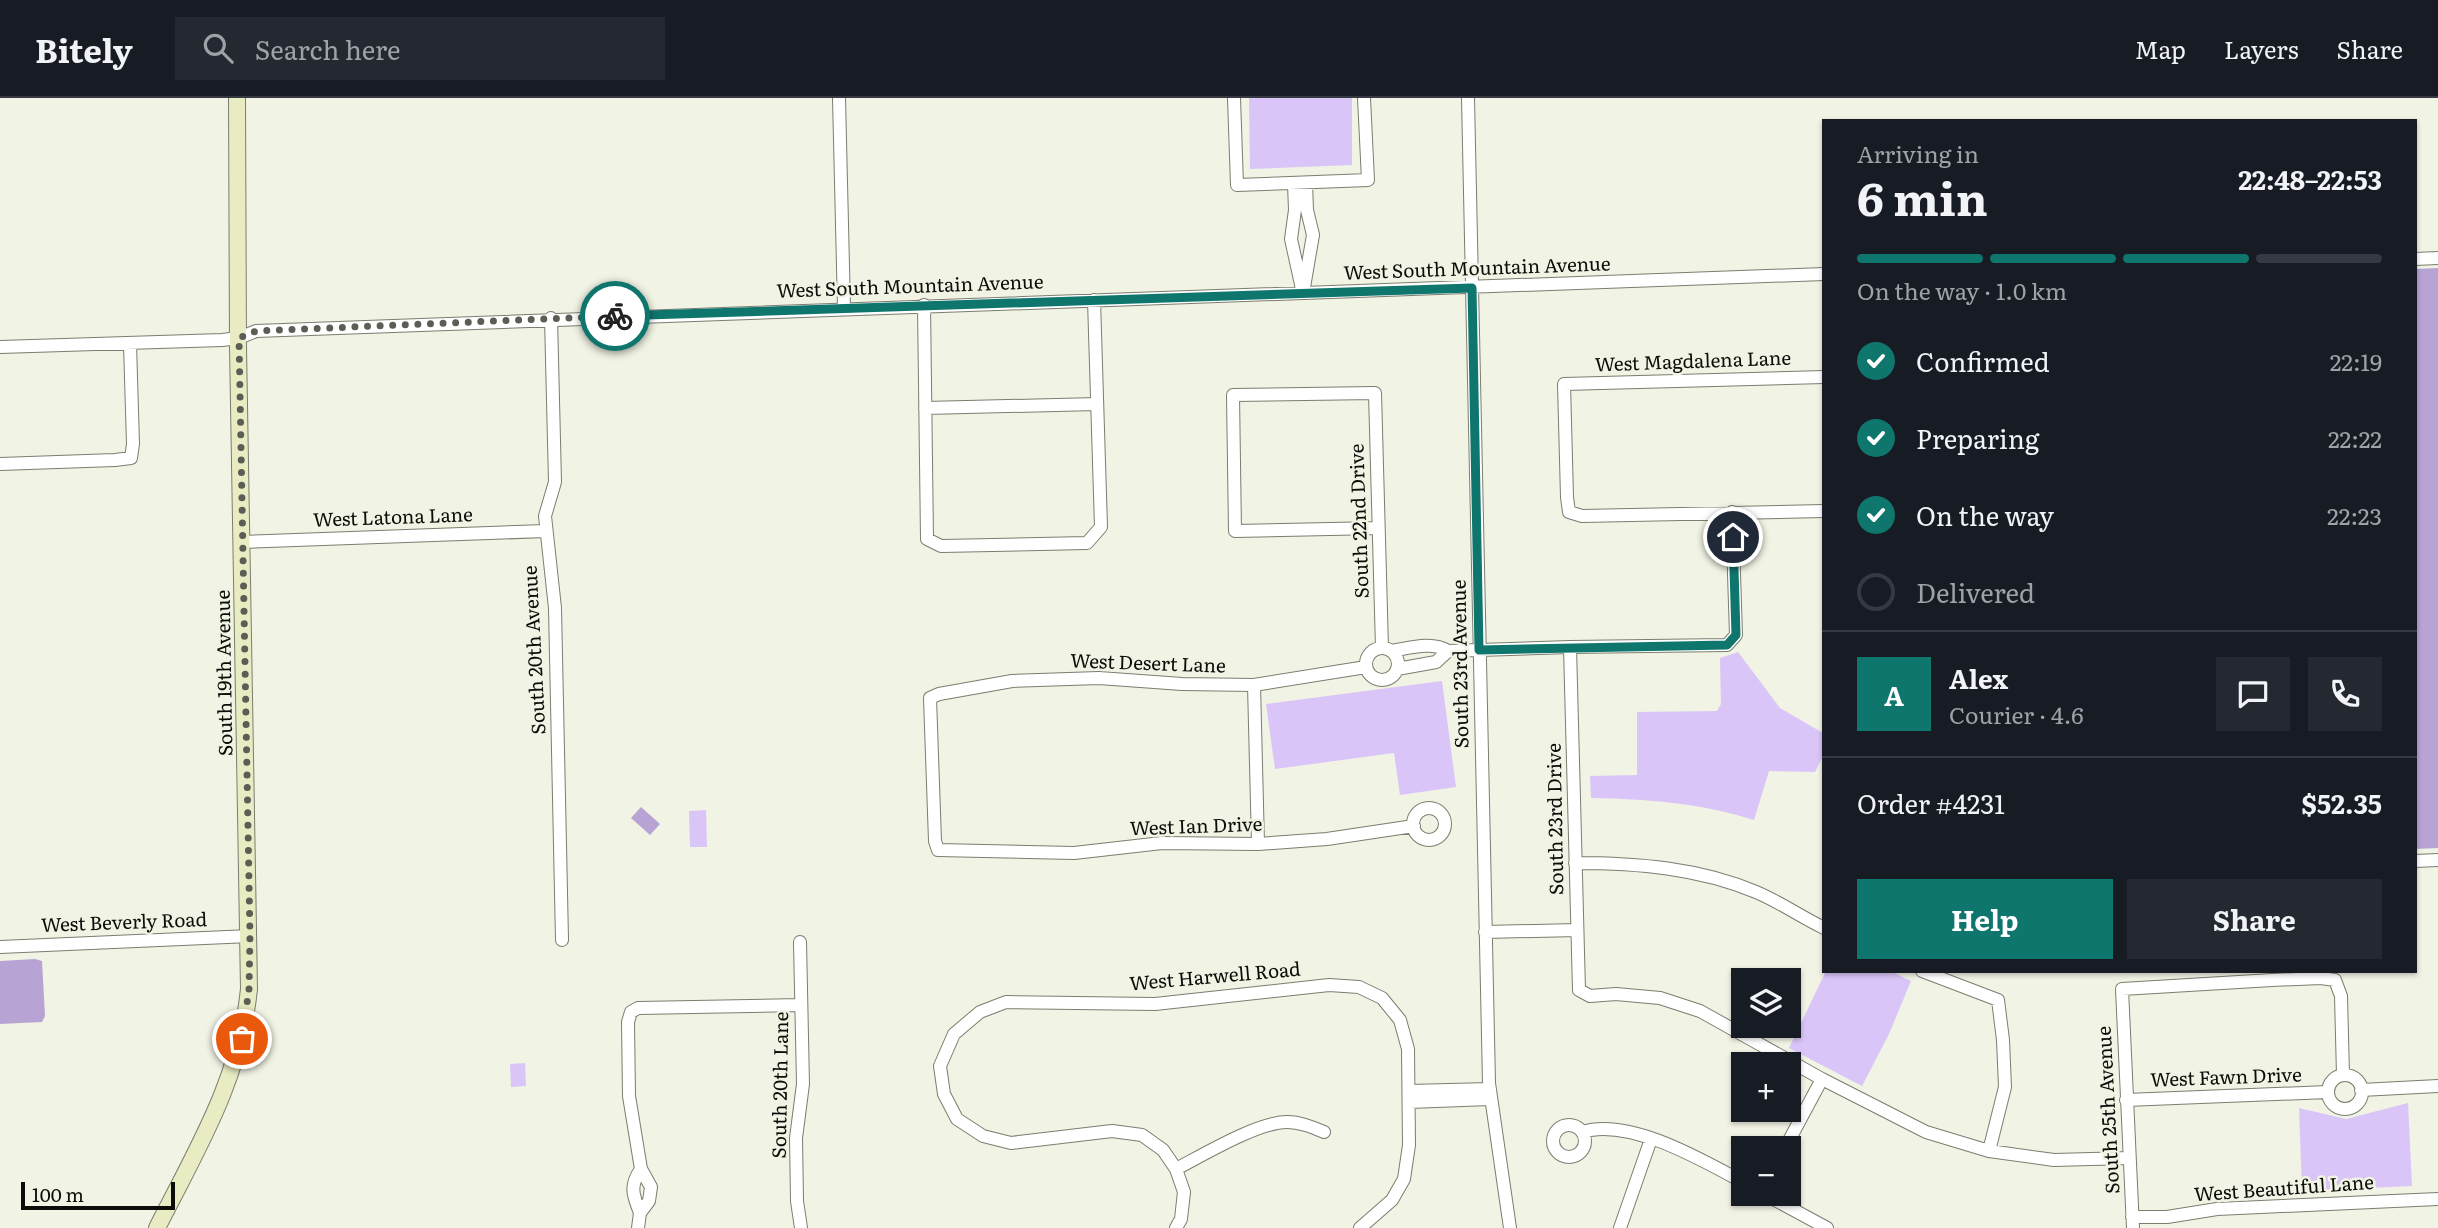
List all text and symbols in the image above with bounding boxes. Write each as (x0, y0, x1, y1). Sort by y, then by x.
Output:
search box (175, 17, 665, 80)
text: Bitely (35, 24, 133, 73)
icon: search (199, 29, 237, 67)
text: Search here (255, 29, 401, 68)
text: Map (2135, 31, 2186, 66)
text: Layers (2224, 31, 2298, 66)
text: Share (2336, 31, 2403, 66)
text: Arriving in (1857, 136, 1979, 170)
text: 22:48–22:53 (2238, 159, 2382, 198)
text: 6 min (1857, 162, 1988, 230)
street label: West South Mountain Avenue (1343, 248, 1611, 286)
street label: West South Mountain Avenue (776, 266, 1044, 304)
text: On the way · 1.0 km (1857, 273, 2067, 307)
courier (580, 281, 650, 351)
icon: bike (596, 297, 634, 335)
text: Confirmed (1916, 341, 2050, 380)
icon: check (1857, 342, 1895, 380)
street label: West Magdalena Lane (1594, 343, 1792, 377)
text: 22:19 (2330, 344, 2382, 378)
text: Preparing (1916, 418, 2039, 457)
icon: check (1857, 419, 1895, 457)
text: 22:22 (2328, 421, 2382, 455)
street label: South 22nd Drive (1341, 443, 1375, 599)
text: On the way (1916, 495, 2054, 534)
icon: check (1857, 496, 1895, 534)
text: 22:23 (2327, 498, 2382, 532)
street label: West Latona Lane (313, 499, 473, 533)
pin (1703, 507, 1763, 567)
icon: home (1714, 518, 1752, 556)
street label: South 20th Avenue (515, 565, 551, 735)
text: Delivered (1916, 572, 2035, 611)
street label: South 23rd Avenue (1444, 579, 1474, 749)
street label: South 19th Avenue (208, 589, 238, 756)
street label: West Desert Lane (1070, 645, 1227, 679)
button: chat (2216, 657, 2290, 731)
button: phone (2308, 657, 2382, 731)
text: Alex (1949, 658, 2008, 697)
text: A (1884, 675, 1904, 714)
text: Courier · 4.6 (1949, 697, 2084, 731)
street label: South 23rd Drive (1539, 743, 1569, 895)
text: Order #4231 (1857, 783, 2005, 822)
text: $52.35 (2302, 783, 2382, 822)
street label: West Ian Drive (1129, 809, 1263, 841)
button: Help (1857, 879, 2113, 959)
button: Share (2127, 879, 2382, 959)
street label: West Beverly Road (40, 904, 208, 938)
street label: West Harwell Road (1128, 954, 1302, 996)
map controls (1731, 968, 1801, 1206)
button: layers (1731, 968, 1801, 1038)
pin (212, 1009, 272, 1069)
street label: South 20th Lane (764, 1011, 794, 1159)
icon: bag (223, 1020, 261, 1058)
street label: South 25th Avenue (2089, 1025, 2125, 1195)
button: + (1731, 1052, 1801, 1122)
street label: West Fawn Drive (2150, 1059, 2302, 1093)
button: − (1731, 1136, 1801, 1206)
street label: West Beautiful Lane (2193, 1167, 2375, 1207)
scale bar (21, 1179, 175, 1211)
text: 100 m (32, 1180, 84, 1208)

